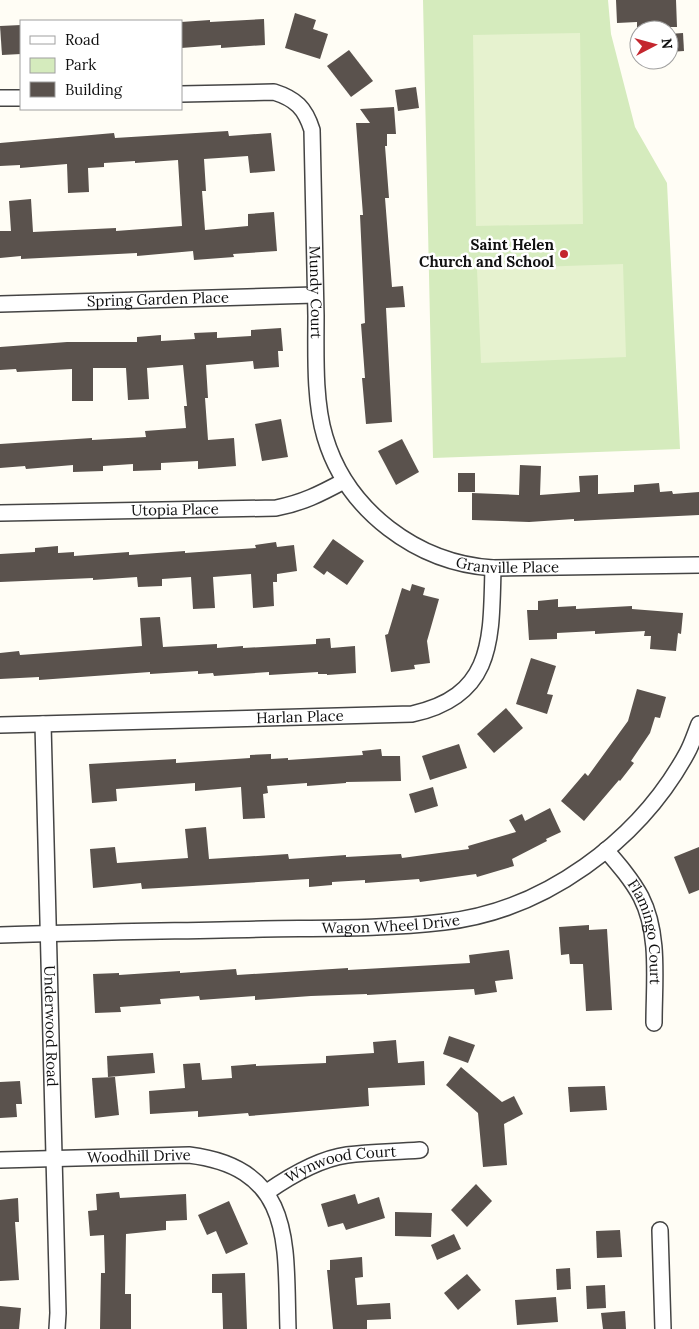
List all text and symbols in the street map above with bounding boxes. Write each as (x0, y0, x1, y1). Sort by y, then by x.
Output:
legend (20, 20, 182, 110)
north arrow (629, 20, 679, 70)
text: Road (65, 30, 100, 49)
text: N (657, 37, 676, 50)
text: Park (65, 55, 96, 74)
text: Building (65, 80, 123, 99)
place label: Saint Helen Church and School (419, 235, 554, 271)
street label: Mundy Court (306, 246, 326, 339)
marker: Saint Helen Church and School (558, 248, 570, 260)
street label: Spring Garden Place (87, 287, 229, 311)
street label: Utopia Place (131, 499, 219, 520)
street label: Granville Place (454, 552, 559, 577)
street label: Harlan Place (256, 706, 344, 727)
street label: Flamingo Court (624, 875, 665, 985)
street label: Wagon Wheel Drive (322, 910, 461, 937)
street label: Underwood Road (40, 965, 62, 1087)
street label: Wynwood Court (282, 1141, 397, 1187)
street label: Woodhill Drive (87, 1145, 191, 1167)

